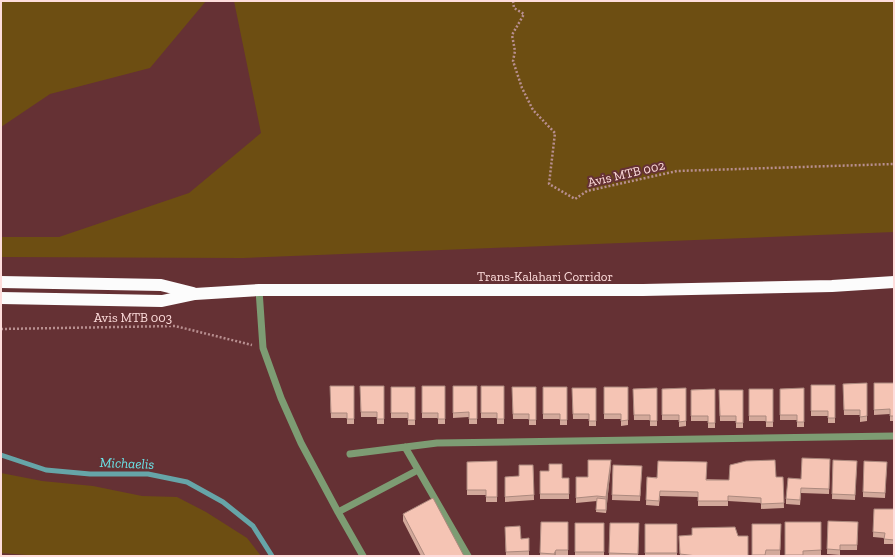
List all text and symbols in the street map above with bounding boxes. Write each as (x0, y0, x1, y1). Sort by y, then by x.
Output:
street label: Avis MTB 002 (586, 157, 666, 190)
street label: Trans-Kalahari Corridor (477, 269, 613, 284)
street label: Avis MTB 003 (94, 310, 172, 325)
water label: Michaelis (99, 454, 155, 473)

